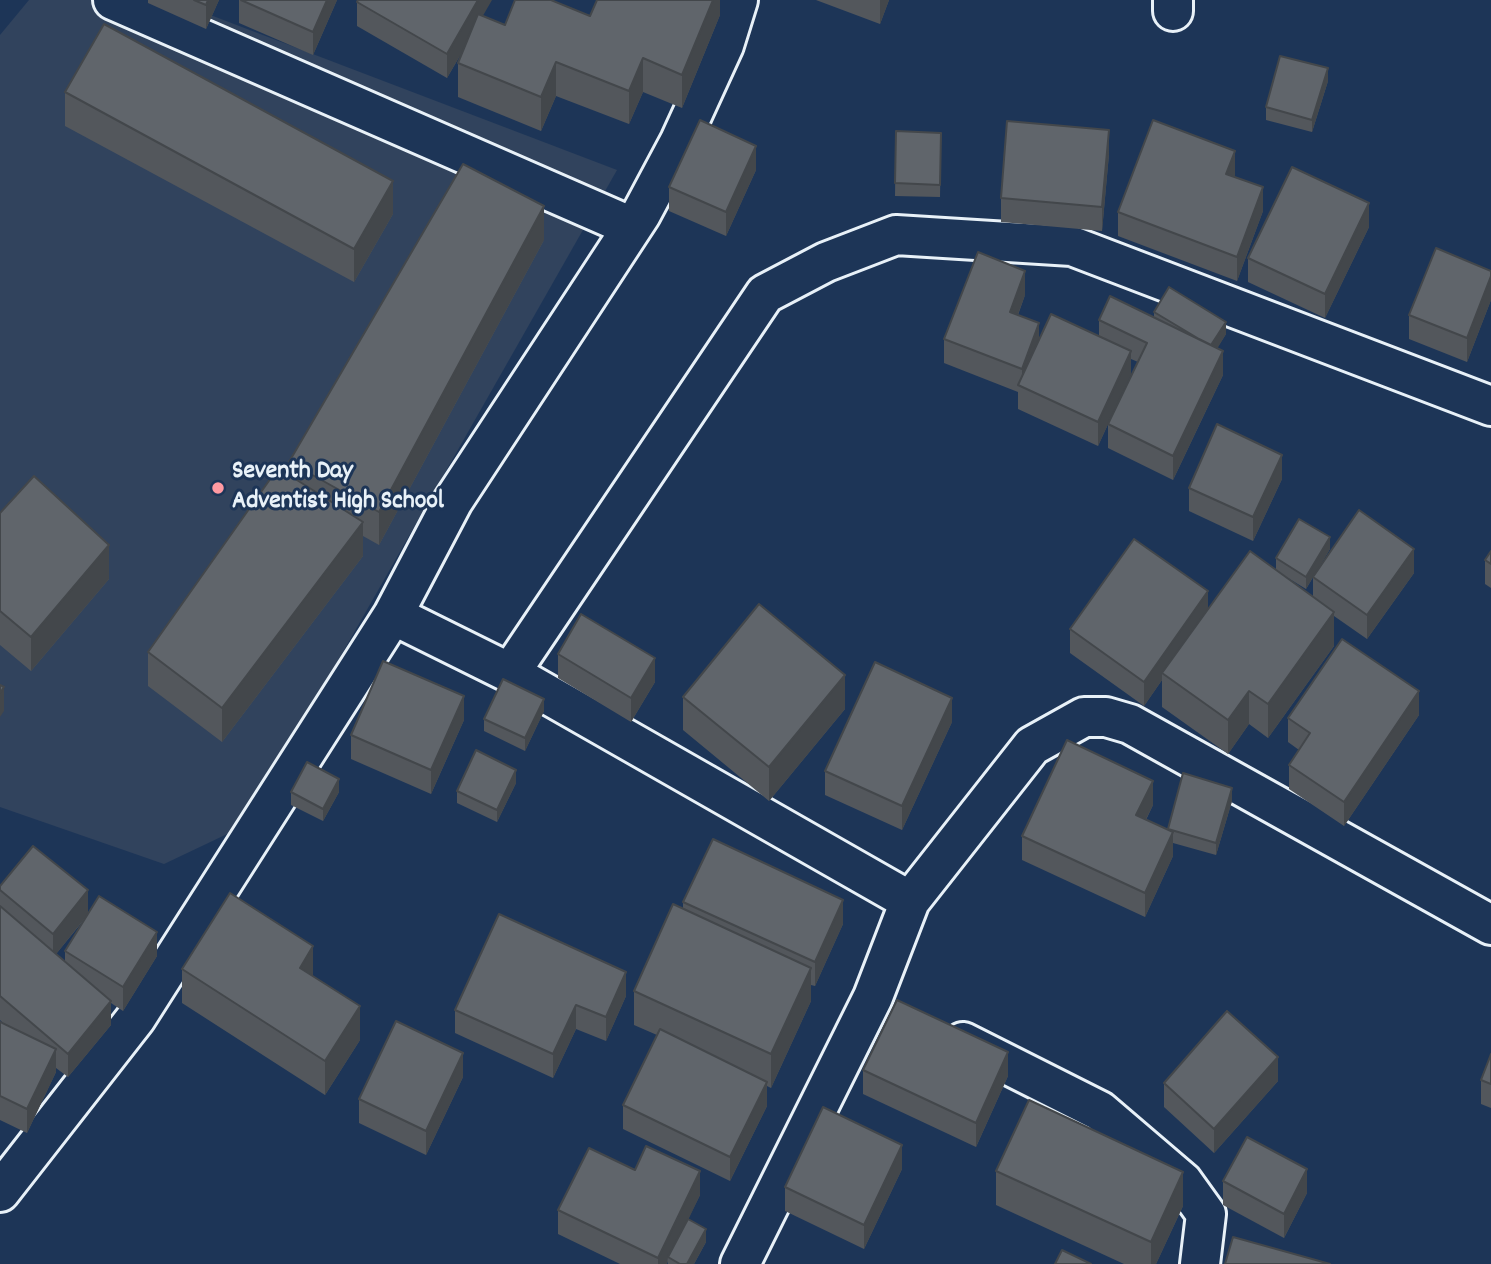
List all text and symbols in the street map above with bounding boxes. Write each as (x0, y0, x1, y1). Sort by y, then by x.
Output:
place label: Seventh Day Adventist High School (232, 457, 444, 518)
marker: Seventh Day Adventist High School (210, 480, 226, 496)

